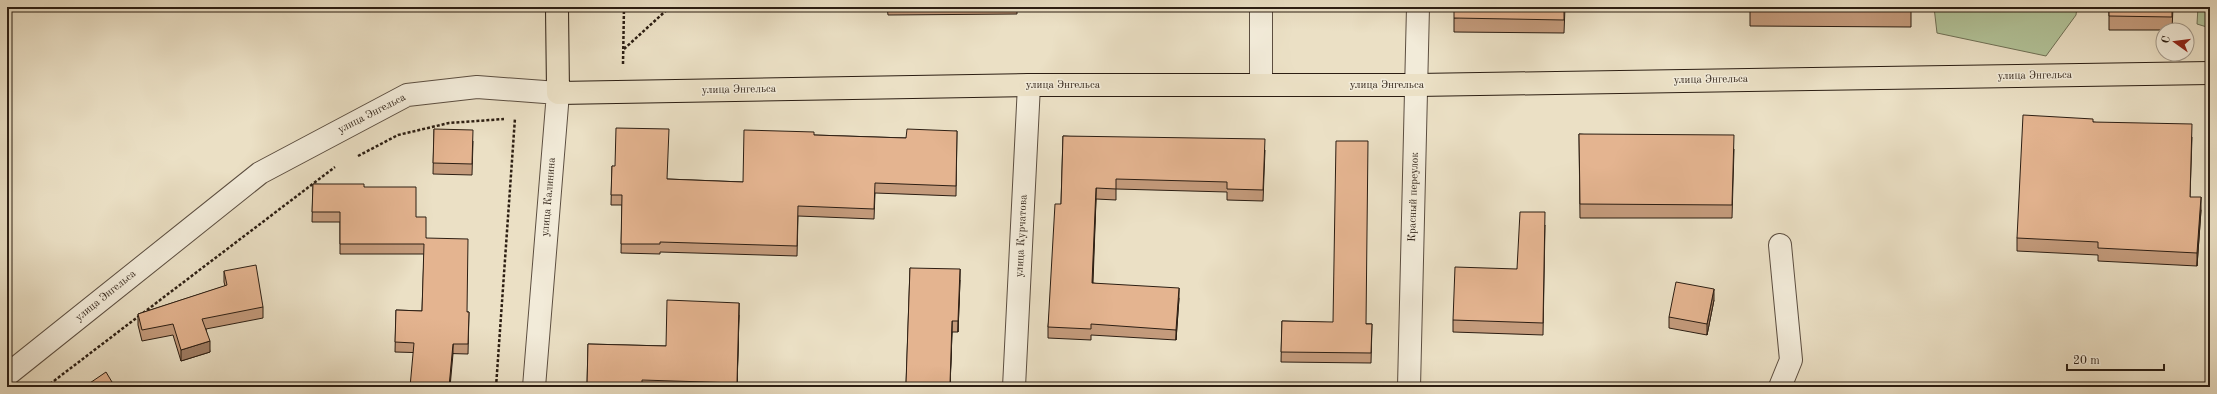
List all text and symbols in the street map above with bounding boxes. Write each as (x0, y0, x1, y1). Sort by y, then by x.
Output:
north arrow (2155, 22, 2195, 62)
text: С (2161, 35, 2173, 45)
street label: улица Энгельса (1998, 70, 2073, 82)
street label: улица Энгельса (1674, 74, 1749, 86)
street label: улица Энгельса (1026, 80, 1101, 91)
street label: улица Энгельса (1350, 80, 1425, 91)
street label: улица Энгельса (702, 84, 777, 96)
street label: улица Энгельса (336, 92, 408, 136)
street label: Красный переулок (1407, 151, 1421, 242)
street label: улица Калинина (540, 156, 558, 237)
street label: улица Курчатова (1014, 194, 1030, 278)
street label: улица Энгельса (74, 268, 139, 324)
scale bar (2067, 346, 2164, 372)
text: 20 m (2073, 355, 2100, 367)

